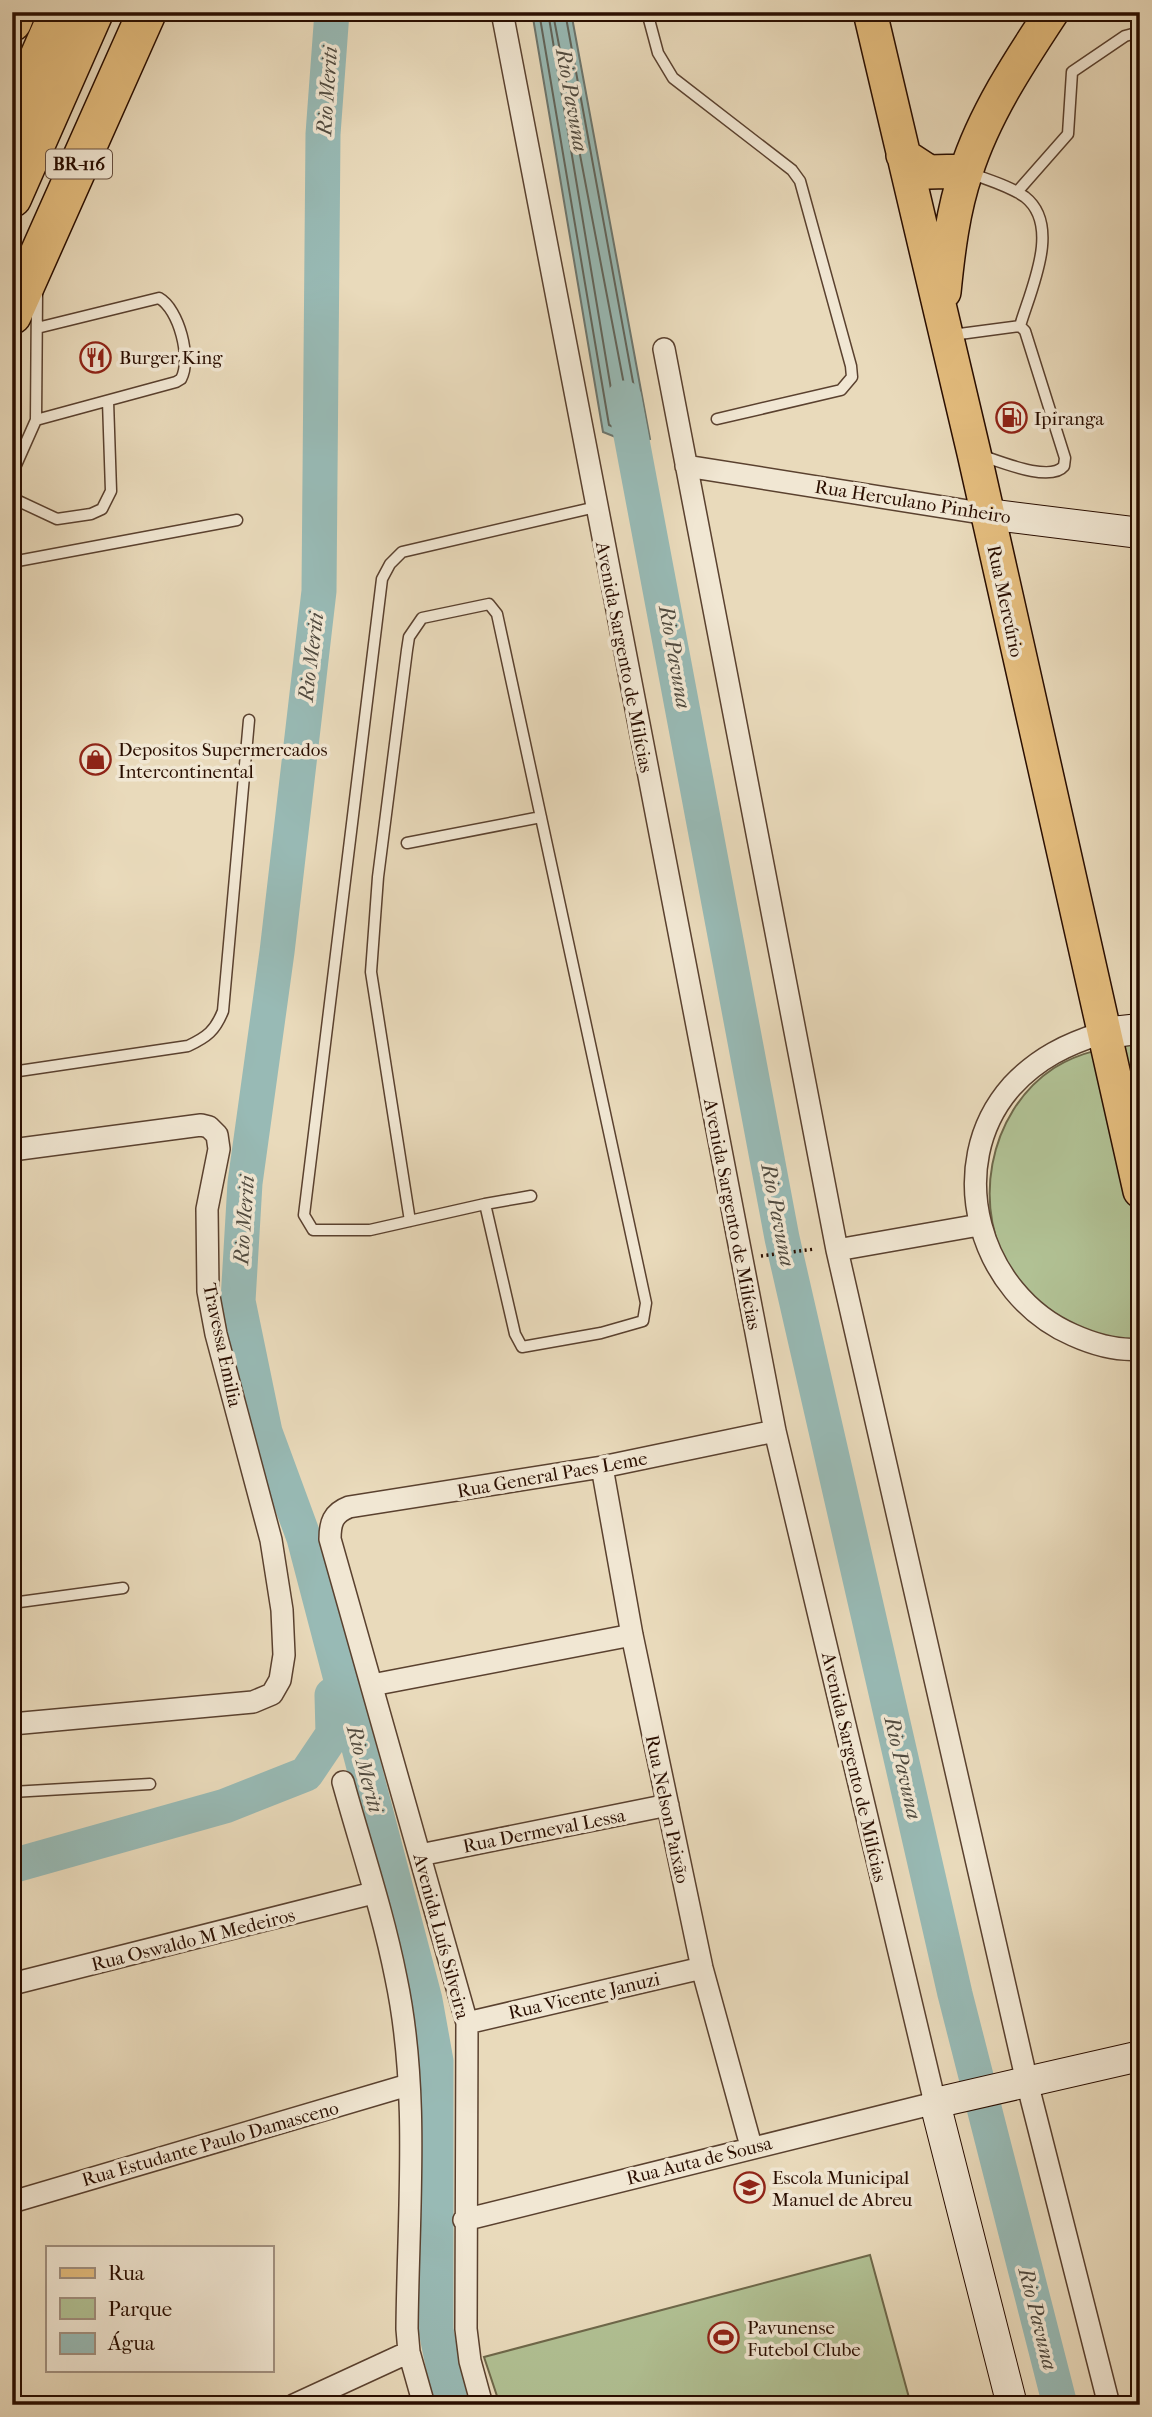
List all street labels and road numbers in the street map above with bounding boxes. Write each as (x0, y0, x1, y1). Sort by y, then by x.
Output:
road number: BR-116 (46, 149, 112, 178)
street label: Rua Herculano Pinheiro (813, 476, 1013, 528)
street label: Avenida Sargento de Milícias (591, 539, 657, 775)
street label: Rua Mercúrio (982, 543, 1028, 660)
street label: Avenida Sargento de Milícias (699, 1096, 765, 1332)
street label: Travessa Emilia (198, 1281, 246, 1409)
street label: Rua General Paes Leme (455, 1447, 649, 1503)
street label: Avenida Sargento de Milícias (817, 1649, 891, 1884)
street label: Rua Nelson Paixão (641, 1733, 694, 1886)
street label: Rua Dermeval Lessa (461, 1804, 628, 1858)
street label: Avenida Luís Silveira (408, 1850, 474, 2022)
street label: Rua Oswaldo M Medeiros (89, 1904, 297, 1976)
street label: Rua Vicente Januzi (506, 1968, 663, 2024)
street label: Rua Estudante Paulo Damasceno (79, 2097, 342, 2191)
street label: Rua Auta de Sousa (624, 2132, 774, 2190)

